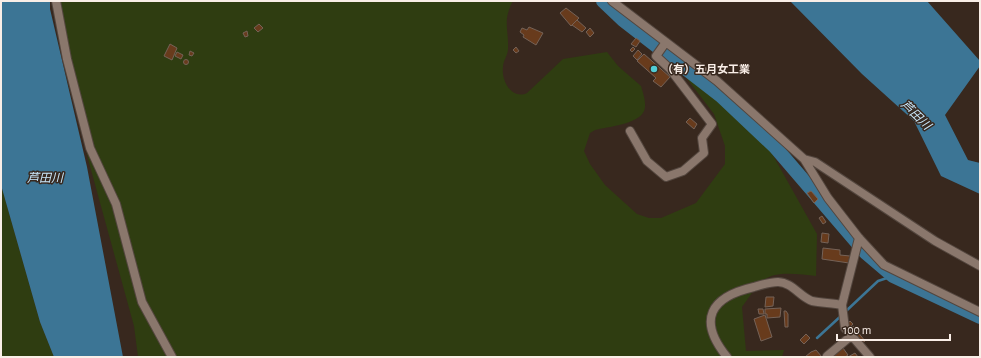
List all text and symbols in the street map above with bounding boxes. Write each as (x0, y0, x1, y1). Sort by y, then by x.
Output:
place label: （有）五月女工業 (662, 63, 750, 75)
marker: （有）五月女工業 (649, 64, 659, 74)
water label: 芦田川 (899, 97, 935, 133)
water label: 芦田川 (27, 171, 65, 184)
scale bar (837, 316, 950, 342)
text: 100 m (843, 324, 871, 336)

